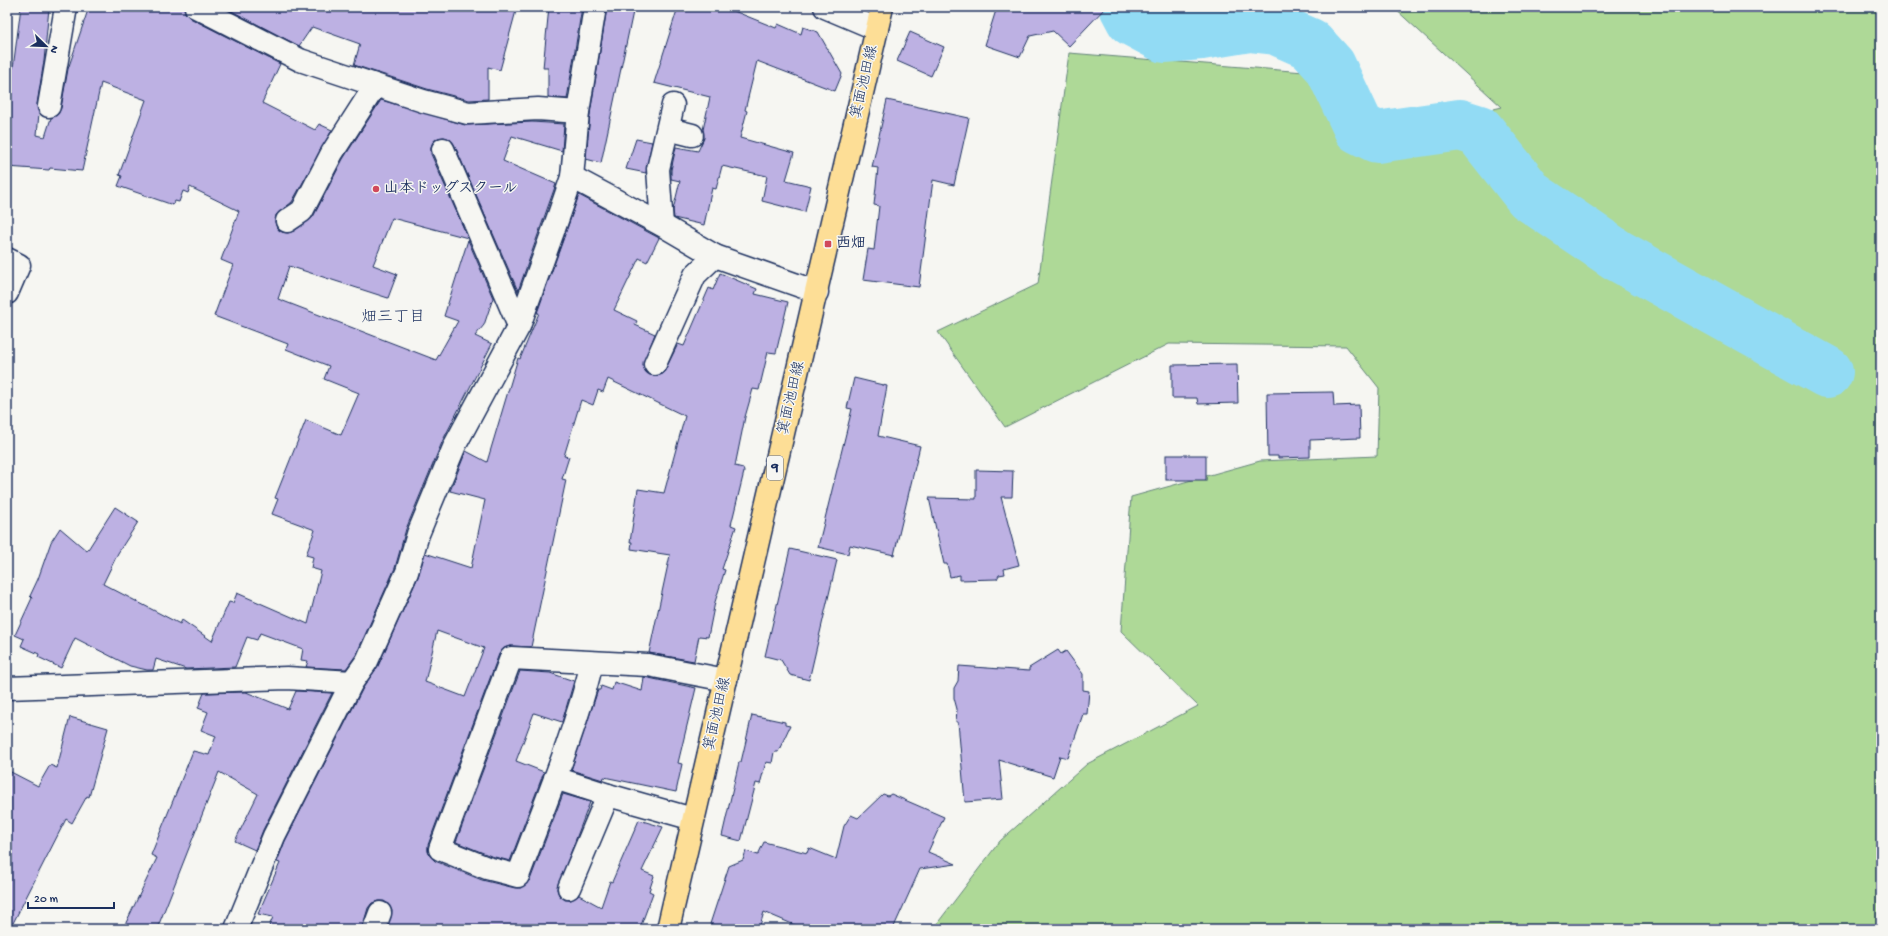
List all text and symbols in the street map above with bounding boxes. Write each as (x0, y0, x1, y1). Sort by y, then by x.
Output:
north arrow (26, 26, 66, 66)
text: N (46, 43, 60, 55)
street label: 箕面池田線 (847, 43, 882, 121)
place label: 山本ドッグスクール (384, 179, 518, 198)
marker: 山本ドッグスクール (371, 184, 381, 194)
place label: 西畑 (836, 235, 866, 253)
marker: 西畑 (823, 239, 833, 249)
district label: 畑三丁目 (361, 308, 425, 328)
street label: 箕面池田線 (774, 359, 809, 437)
road number: 9 (767, 456, 783, 480)
street label: 箕面池田線 (700, 675, 735, 753)
scale bar (28, 884, 114, 910)
text: 20 m (34, 893, 59, 907)

